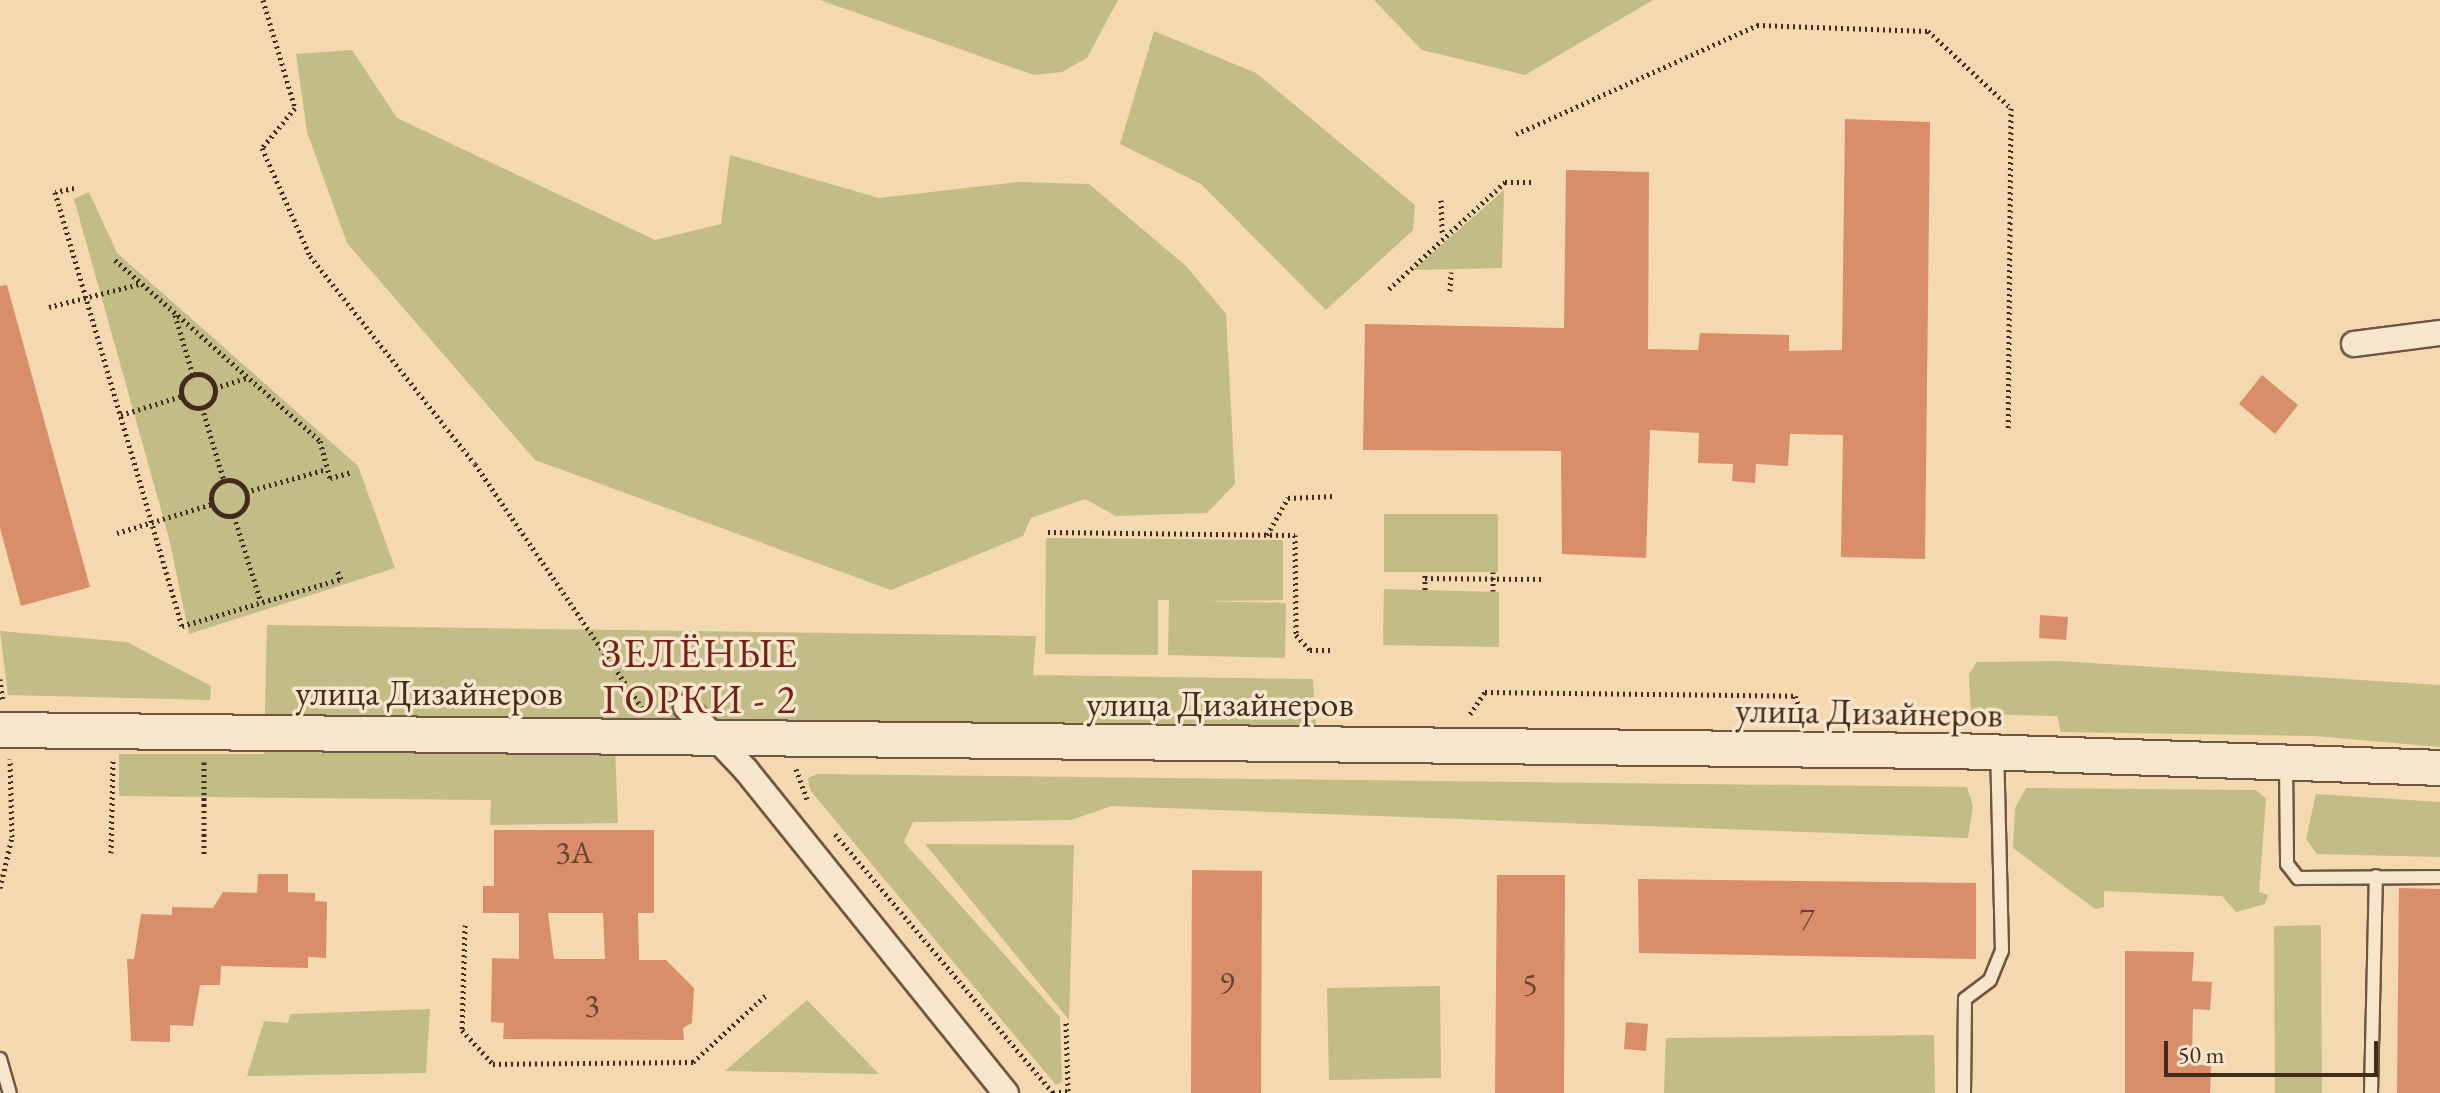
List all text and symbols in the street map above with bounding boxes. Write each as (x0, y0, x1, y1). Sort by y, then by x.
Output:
district label: ЗЕЛЁНЫЕ ГОРКИ - 2 (601, 629, 799, 723)
street label: улица Дизайнеров (295, 671, 563, 715)
street label: улица Дизайнеров (1086, 682, 1354, 726)
street label: улица Дизайнеров (1735, 688, 2003, 736)
house number: 3А (555, 833, 593, 871)
house number: 7 (1799, 899, 1815, 937)
house number: 9 (1219, 963, 1235, 1001)
house number: 5 (1522, 965, 1538, 1003)
house number: 3 (584, 986, 600, 1024)
scale bar (2168, 1025, 2382, 1075)
text: 50 m (2178, 1039, 2225, 1070)

